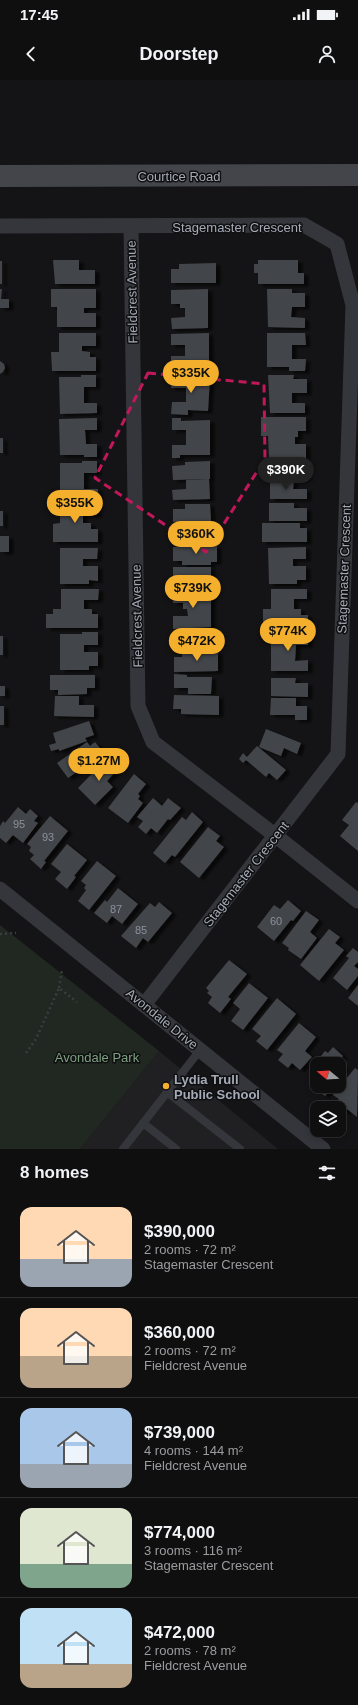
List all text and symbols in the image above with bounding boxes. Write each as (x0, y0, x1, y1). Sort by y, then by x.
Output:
text: 17:45 (20, 6, 58, 23)
icon: back (20, 43, 42, 65)
icon: person (316, 43, 338, 65)
text: Doorstep (139, 44, 219, 64)
street label: Courtice Road (137, 169, 221, 184)
street label: Stagemaster Crescent (172, 220, 302, 235)
street label: Fieldcrest Avenue (124, 240, 140, 344)
pin: $335K (163, 360, 219, 394)
text: $335K (172, 365, 210, 380)
pin: $390K (258, 457, 314, 491)
text: $390K (267, 462, 305, 477)
pin: $355K (47, 490, 103, 524)
text: $355K (56, 495, 94, 510)
street label: Stagemaster Crescent (334, 504, 354, 634)
pin: $360K (168, 521, 224, 555)
text: $360K (177, 526, 215, 541)
street label: Fieldcrest Avenue (129, 564, 145, 668)
pin: $739K (165, 575, 221, 609)
text: $739K (174, 580, 212, 595)
pin: $774K (260, 618, 316, 652)
text: $774K (269, 623, 307, 638)
pin: $472K (169, 628, 225, 662)
text: $472K (178, 633, 216, 648)
pin: $1.27M (66, 748, 132, 782)
text: $1.27M (77, 753, 121, 768)
house number: 95 (13, 818, 25, 830)
street label: Stagemaster Crescent (200, 818, 292, 930)
house number: 93 (42, 831, 54, 843)
house number: 87 (110, 903, 122, 915)
house number: 60 (270, 915, 282, 927)
house number: 85 (135, 924, 147, 936)
street label: Avondale Drive (123, 986, 201, 1052)
park label: Avondale Park (55, 1050, 140, 1065)
north arrow (310, 1057, 346, 1093)
map controls (310, 1057, 346, 1137)
place label: Lydia Trull Public School (174, 1072, 260, 1102)
marker: Lydia Trull Public School (161, 1081, 171, 1091)
button: layers (310, 1101, 346, 1137)
icon: filters (316, 1162, 338, 1184)
text: 8 homes (20, 1163, 89, 1182)
text: $390,000 (144, 1222, 215, 1241)
icon: home (52, 1223, 100, 1271)
text: 2 rooms · 72 m² (144, 1242, 236, 1257)
text: Stagemaster Crescent (144, 1257, 273, 1272)
text: $360,000 (144, 1323, 215, 1342)
icon: home (52, 1324, 100, 1372)
text: 2 rooms · 72 m² (144, 1343, 236, 1358)
text: Fieldcrest Avenue (144, 1358, 247, 1373)
text: $739,000 (144, 1423, 215, 1442)
icon: home (52, 1424, 100, 1472)
text: 4 rooms · 144 m² (144, 1443, 243, 1458)
text: Fieldcrest Avenue (144, 1458, 247, 1473)
text: $774,000 (144, 1523, 215, 1542)
icon: home (52, 1524, 100, 1572)
text: 3 rooms · 116 m² (144, 1543, 242, 1558)
text: Stagemaster Crescent (144, 1558, 273, 1573)
text: $472,000 (144, 1623, 215, 1642)
icon: home (52, 1624, 100, 1672)
text: 2 rooms · 78 m² (144, 1643, 236, 1658)
text: Fieldcrest Avenue (144, 1658, 247, 1673)

